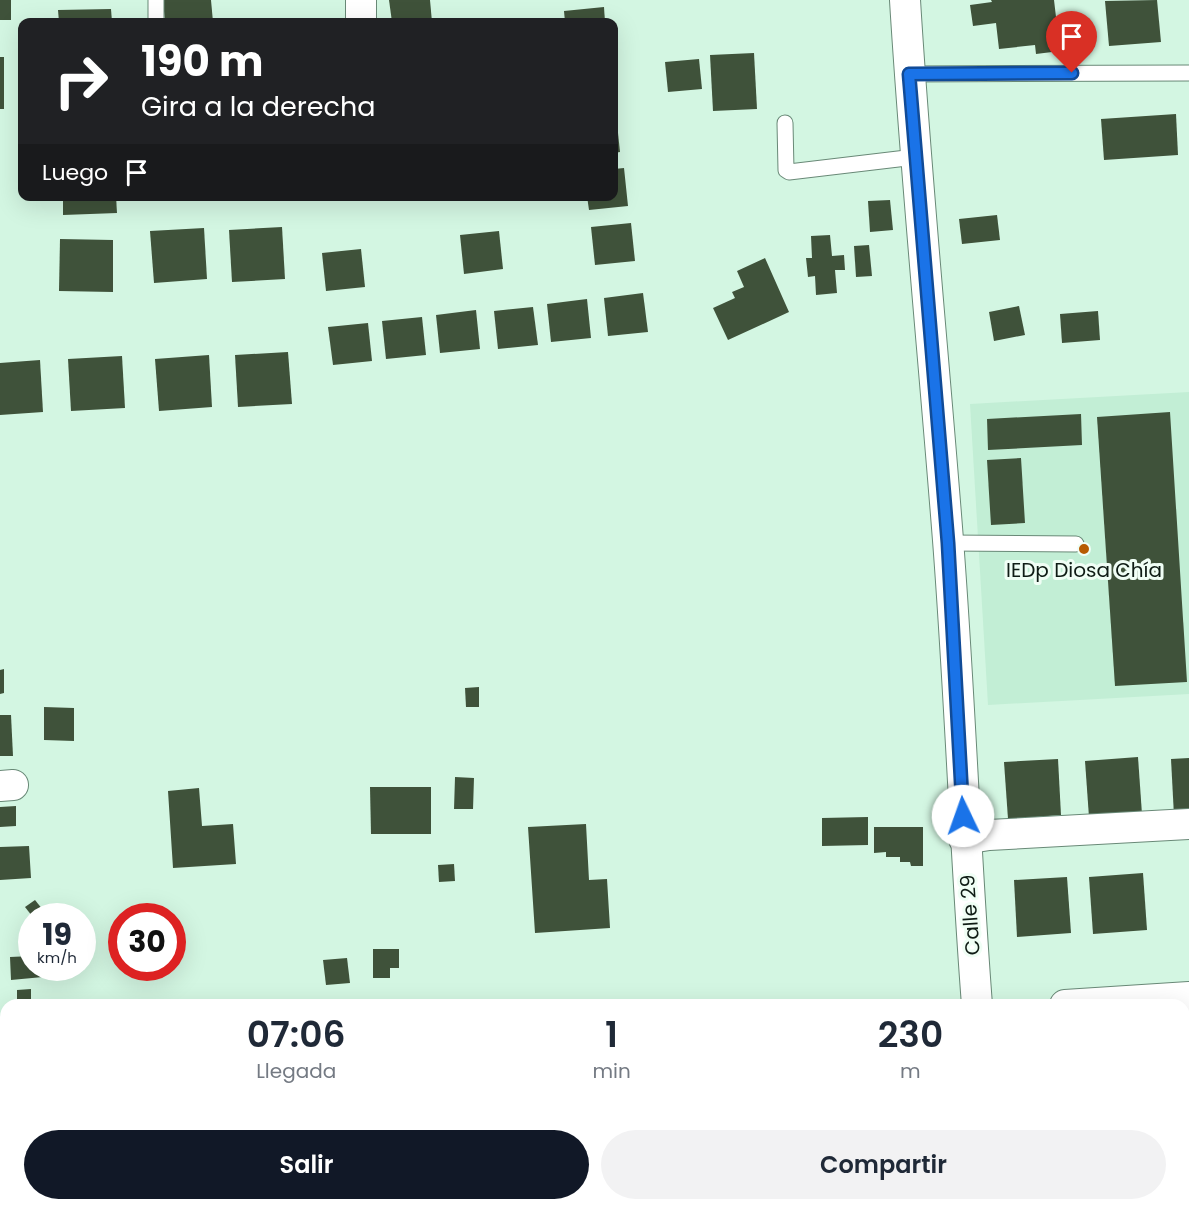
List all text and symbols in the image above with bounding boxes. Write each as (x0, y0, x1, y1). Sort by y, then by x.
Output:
pin (1046, 11, 1097, 73)
icon: arrive (1055, 20, 1088, 53)
text: 190 m (141, 32, 263, 91)
icon: right (42, 42, 120, 120)
text: Gira a la derecha (141, 88, 375, 125)
icon: arrive (120, 156, 153, 189)
text: Luego (42, 157, 108, 188)
marker: IEDp Diosa Chía (1077, 542, 1091, 556)
place label: IEDp Diosa Chía (1006, 556, 1162, 584)
position arrow (931, 784, 995, 848)
street label: Calle 29 (953, 874, 987, 956)
speed limit sign: 30 (108, 903, 186, 981)
text: 19 (42, 913, 72, 956)
text: km/h (37, 947, 77, 968)
text: 07:06 (247, 1009, 346, 1060)
text: 1 (605, 1009, 618, 1060)
text: 230 (878, 1009, 943, 1060)
text: Llegada (256, 1057, 336, 1085)
text: min (592, 1057, 631, 1085)
text: m (900, 1057, 921, 1085)
button: Salir (24, 1130, 589, 1199)
button: Compartir (601, 1130, 1166, 1199)

